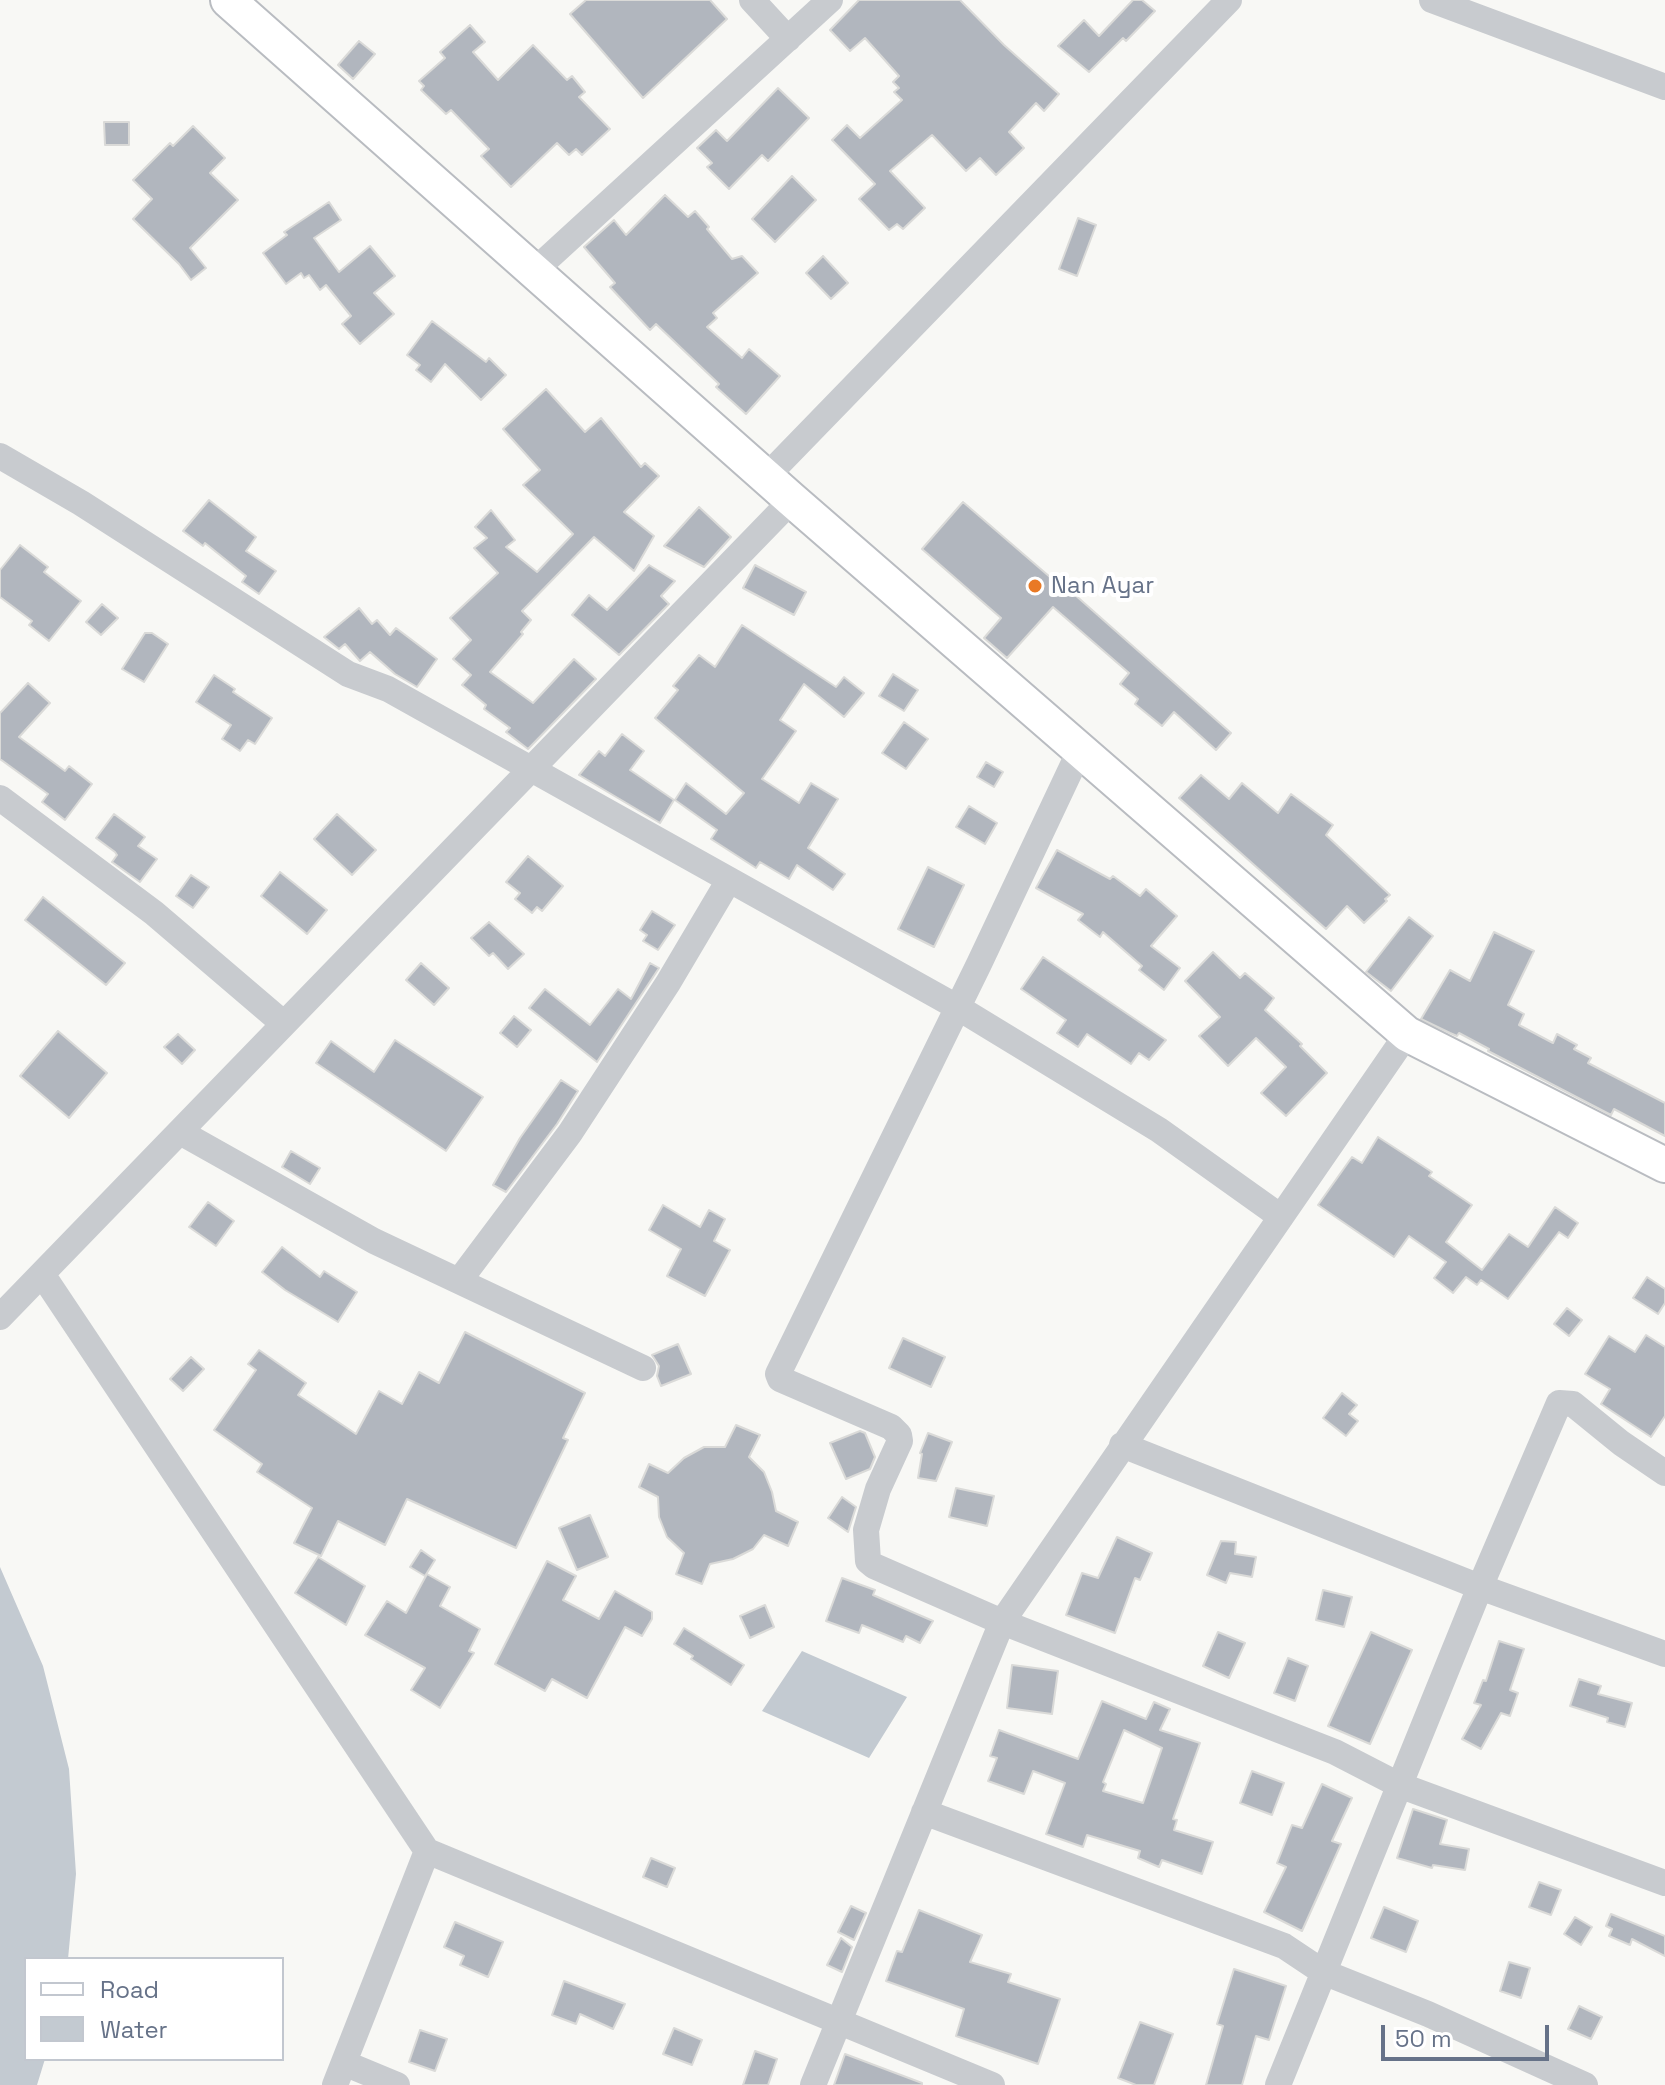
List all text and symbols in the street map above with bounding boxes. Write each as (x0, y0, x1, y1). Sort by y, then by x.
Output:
place label: Nan Ayar (1051, 572, 1154, 600)
marker: Nan Ayar (1026, 577, 1044, 595)
legend (24, 1957, 284, 2061)
text: Road (100, 1974, 159, 2005)
scale bar (1385, 2009, 1553, 2059)
text: Water (100, 2014, 168, 2045)
text: 50 m (1395, 2023, 1452, 2054)

